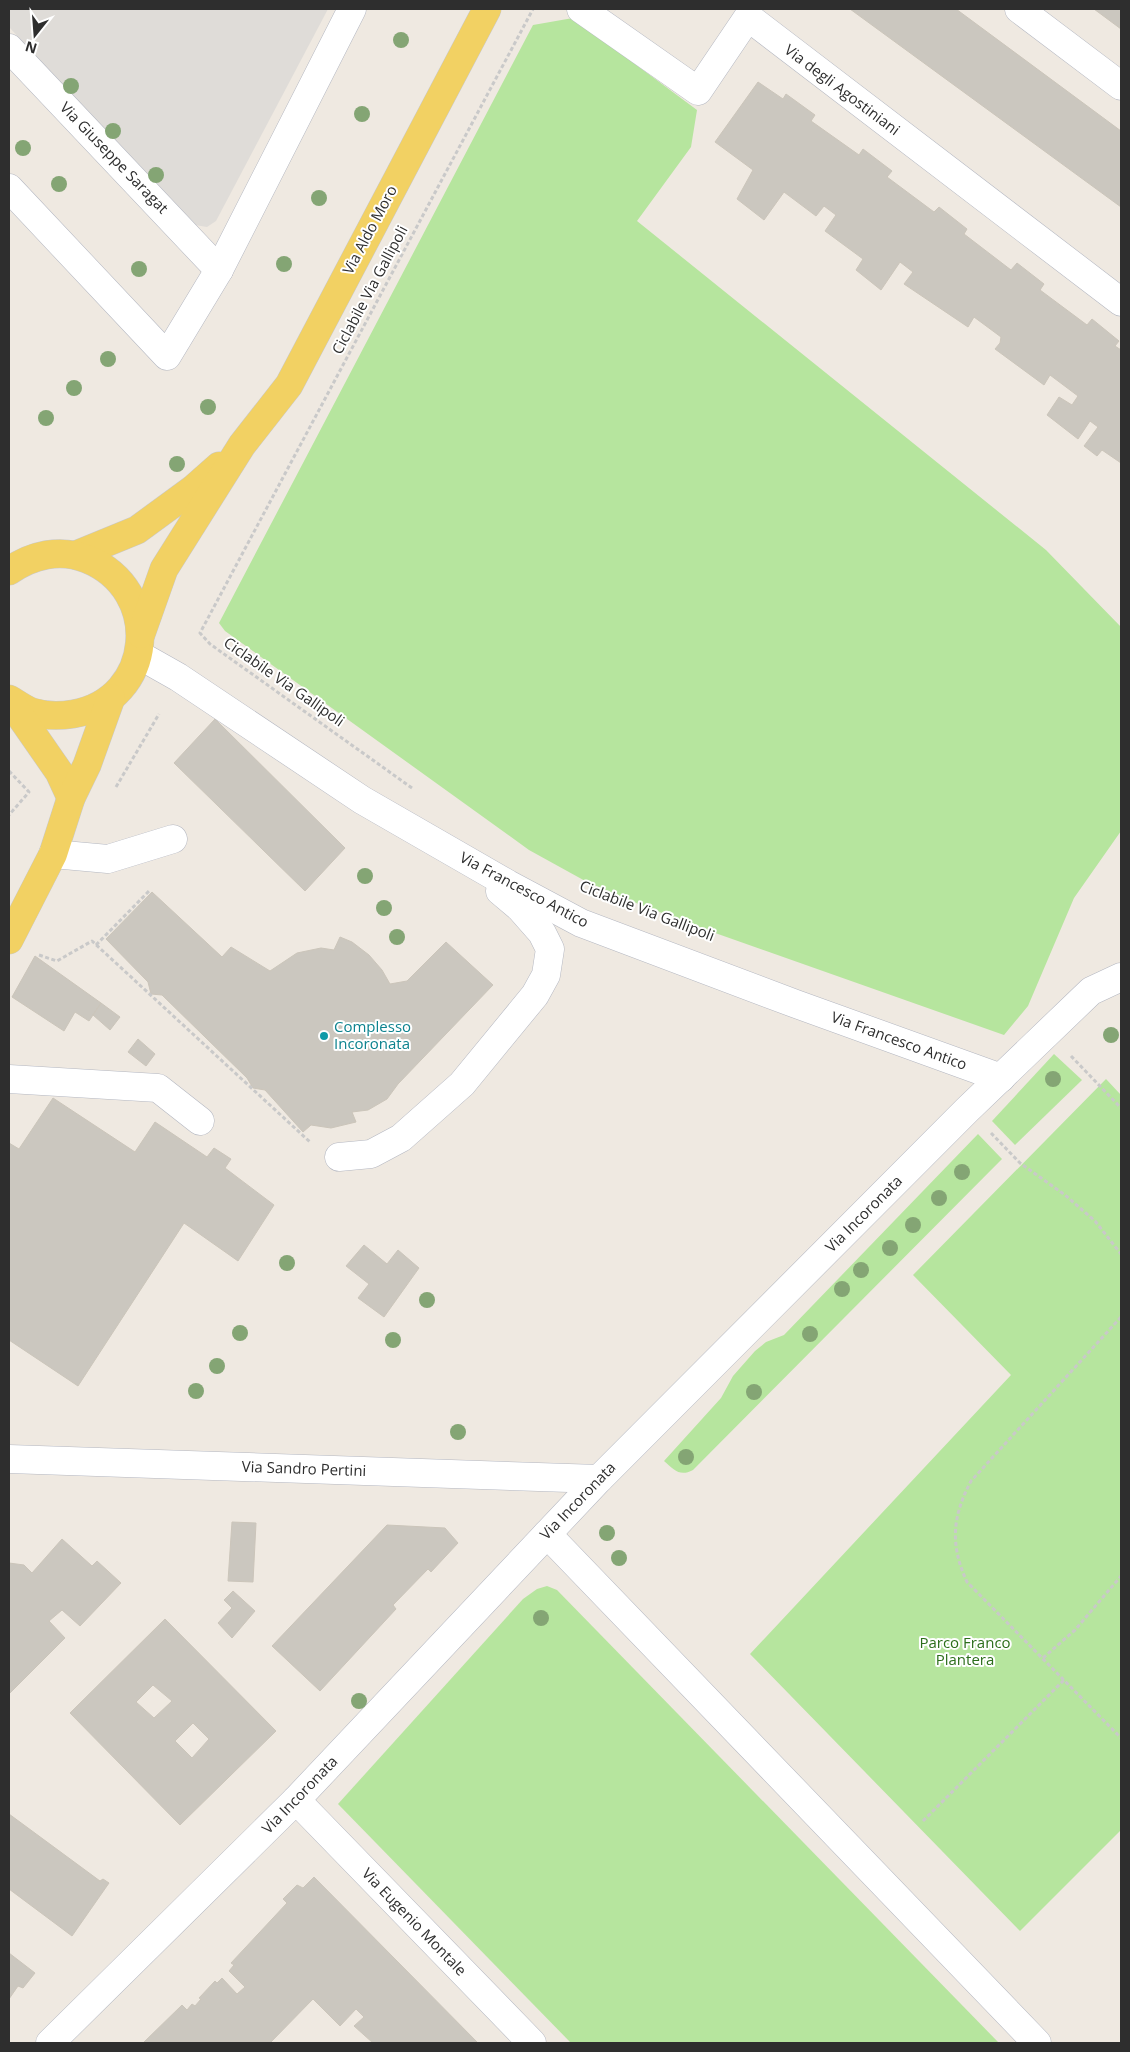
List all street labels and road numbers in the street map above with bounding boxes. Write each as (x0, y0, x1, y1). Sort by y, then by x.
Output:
street label: Via degli Agostiniani (781, 39, 904, 139)
street label: Via Giuseppe Saragat (56, 97, 173, 217)
street label: Via Aldo Moro (337, 182, 401, 277)
street label: Ciclabile Via Gallipoli (327, 222, 412, 357)
street label: Ciclabile Via Gallipoli (220, 632, 349, 730)
street label: Via Francesco Antico (457, 847, 592, 932)
street label: Ciclabile Via Gallipoli (577, 875, 718, 945)
street label: Via Francesco Antico (829, 1006, 970, 1074)
street label: Via Incoronata (821, 1171, 906, 1256)
street label: Via Sandro Pertini (241, 1456, 367, 1480)
street label: Via Incoronata (535, 1457, 620, 1544)
street label: Via Incoronata (257, 1751, 342, 1838)
street label: Via Eugenio Montale (358, 1863, 471, 1980)

